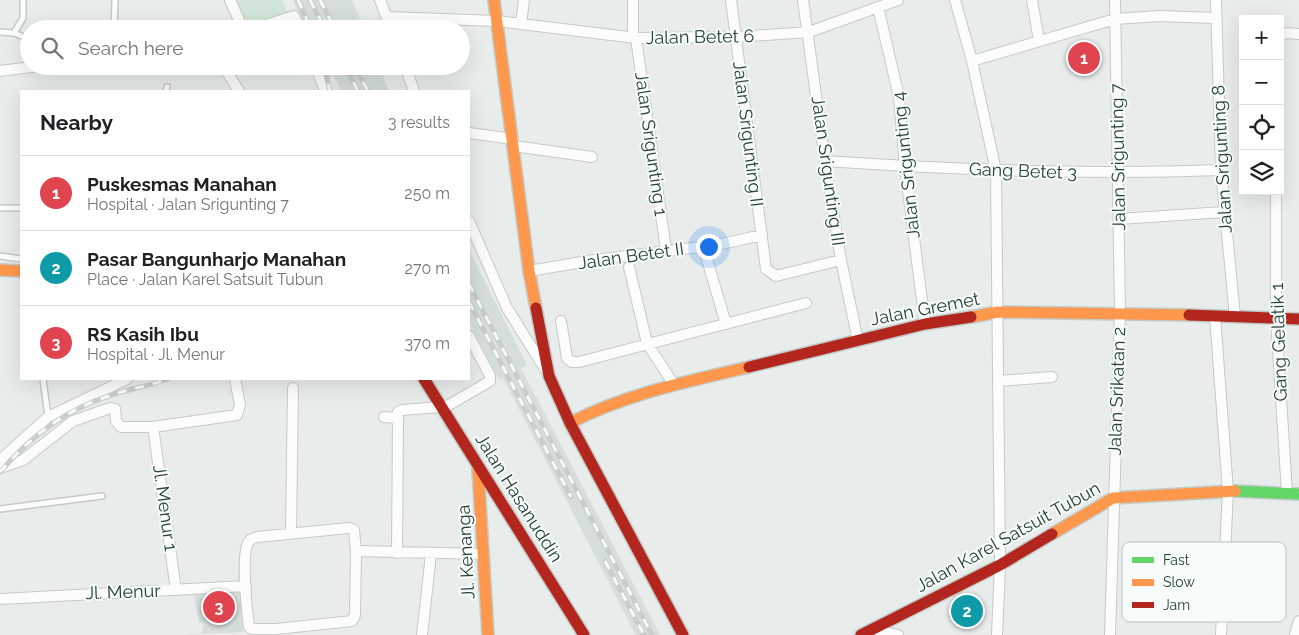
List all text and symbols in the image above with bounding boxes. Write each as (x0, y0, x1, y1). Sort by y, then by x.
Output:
map controls (1239, 15, 1284, 195)
button: + (1239, 15, 1284, 60)
search box (20, 20, 470, 75)
street label: Jalan Betet 6 (646, 25, 755, 48)
icon: search (38, 34, 66, 62)
text: Search here (78, 37, 184, 59)
pin: 1 (1068, 39, 1100, 77)
street label: Jalan Srigunting II (729, 60, 768, 208)
button: − (1239, 60, 1284, 105)
street label: Jalan Srigunting 1 (631, 70, 672, 218)
street label: Jalan Srigunting 7 (1106, 83, 1129, 231)
street label: Jalan Srigunting 8 (1207, 84, 1236, 234)
street label: Jalan Srigunting 4 (887, 90, 924, 239)
street label: Jalan Srigunting III (808, 95, 849, 247)
button: locate (1239, 105, 1284, 150)
text: Nearby (40, 110, 113, 135)
text: 3 results (388, 113, 450, 132)
button: layers (1239, 150, 1284, 195)
street label: Gang Betet 3 (969, 158, 1077, 183)
text: Puskesmas Manahan (87, 173, 277, 195)
text: 1 (52, 184, 60, 203)
text: 250 m (404, 184, 450, 203)
text: Hospital · Jalan Srigunting 7 (87, 195, 289, 214)
your location (696, 234, 722, 260)
street label: Jalan Betet II (577, 238, 685, 273)
text: Pasar Bangunharjo Manahan (87, 248, 346, 270)
text: 2 (51, 259, 61, 278)
text: 270 m (405, 259, 450, 278)
text: Place · Jalan Karel Satsuit Tubun (87, 270, 323, 289)
street label: Gang Gelatik 1 (1266, 282, 1291, 402)
street label: Jalan Gremet (869, 288, 981, 329)
text: RS Kasih Ibu (87, 323, 199, 345)
street label: Jalan Srikatan 2 (1104, 326, 1129, 456)
text: 3 (52, 334, 60, 353)
text: 370 m (404, 334, 450, 353)
text: Hospital · Jl. Menur (87, 345, 225, 364)
street label: Jalan Hasanuddin (471, 430, 567, 566)
street label: Jl. Menur 1 (149, 463, 182, 553)
street label: Jalan Karel Satsuit Tubun (912, 477, 1104, 596)
street label: Jl. Kenanga (453, 504, 478, 600)
legend (1122, 542, 1286, 622)
text: Fast (1163, 552, 1190, 568)
text: Slow (1163, 574, 1195, 590)
street label: Jl. Menur (85, 580, 162, 603)
pin: 3 (203, 588, 235, 626)
pin: 2 (951, 592, 983, 630)
text: Jam (1163, 597, 1190, 613)

